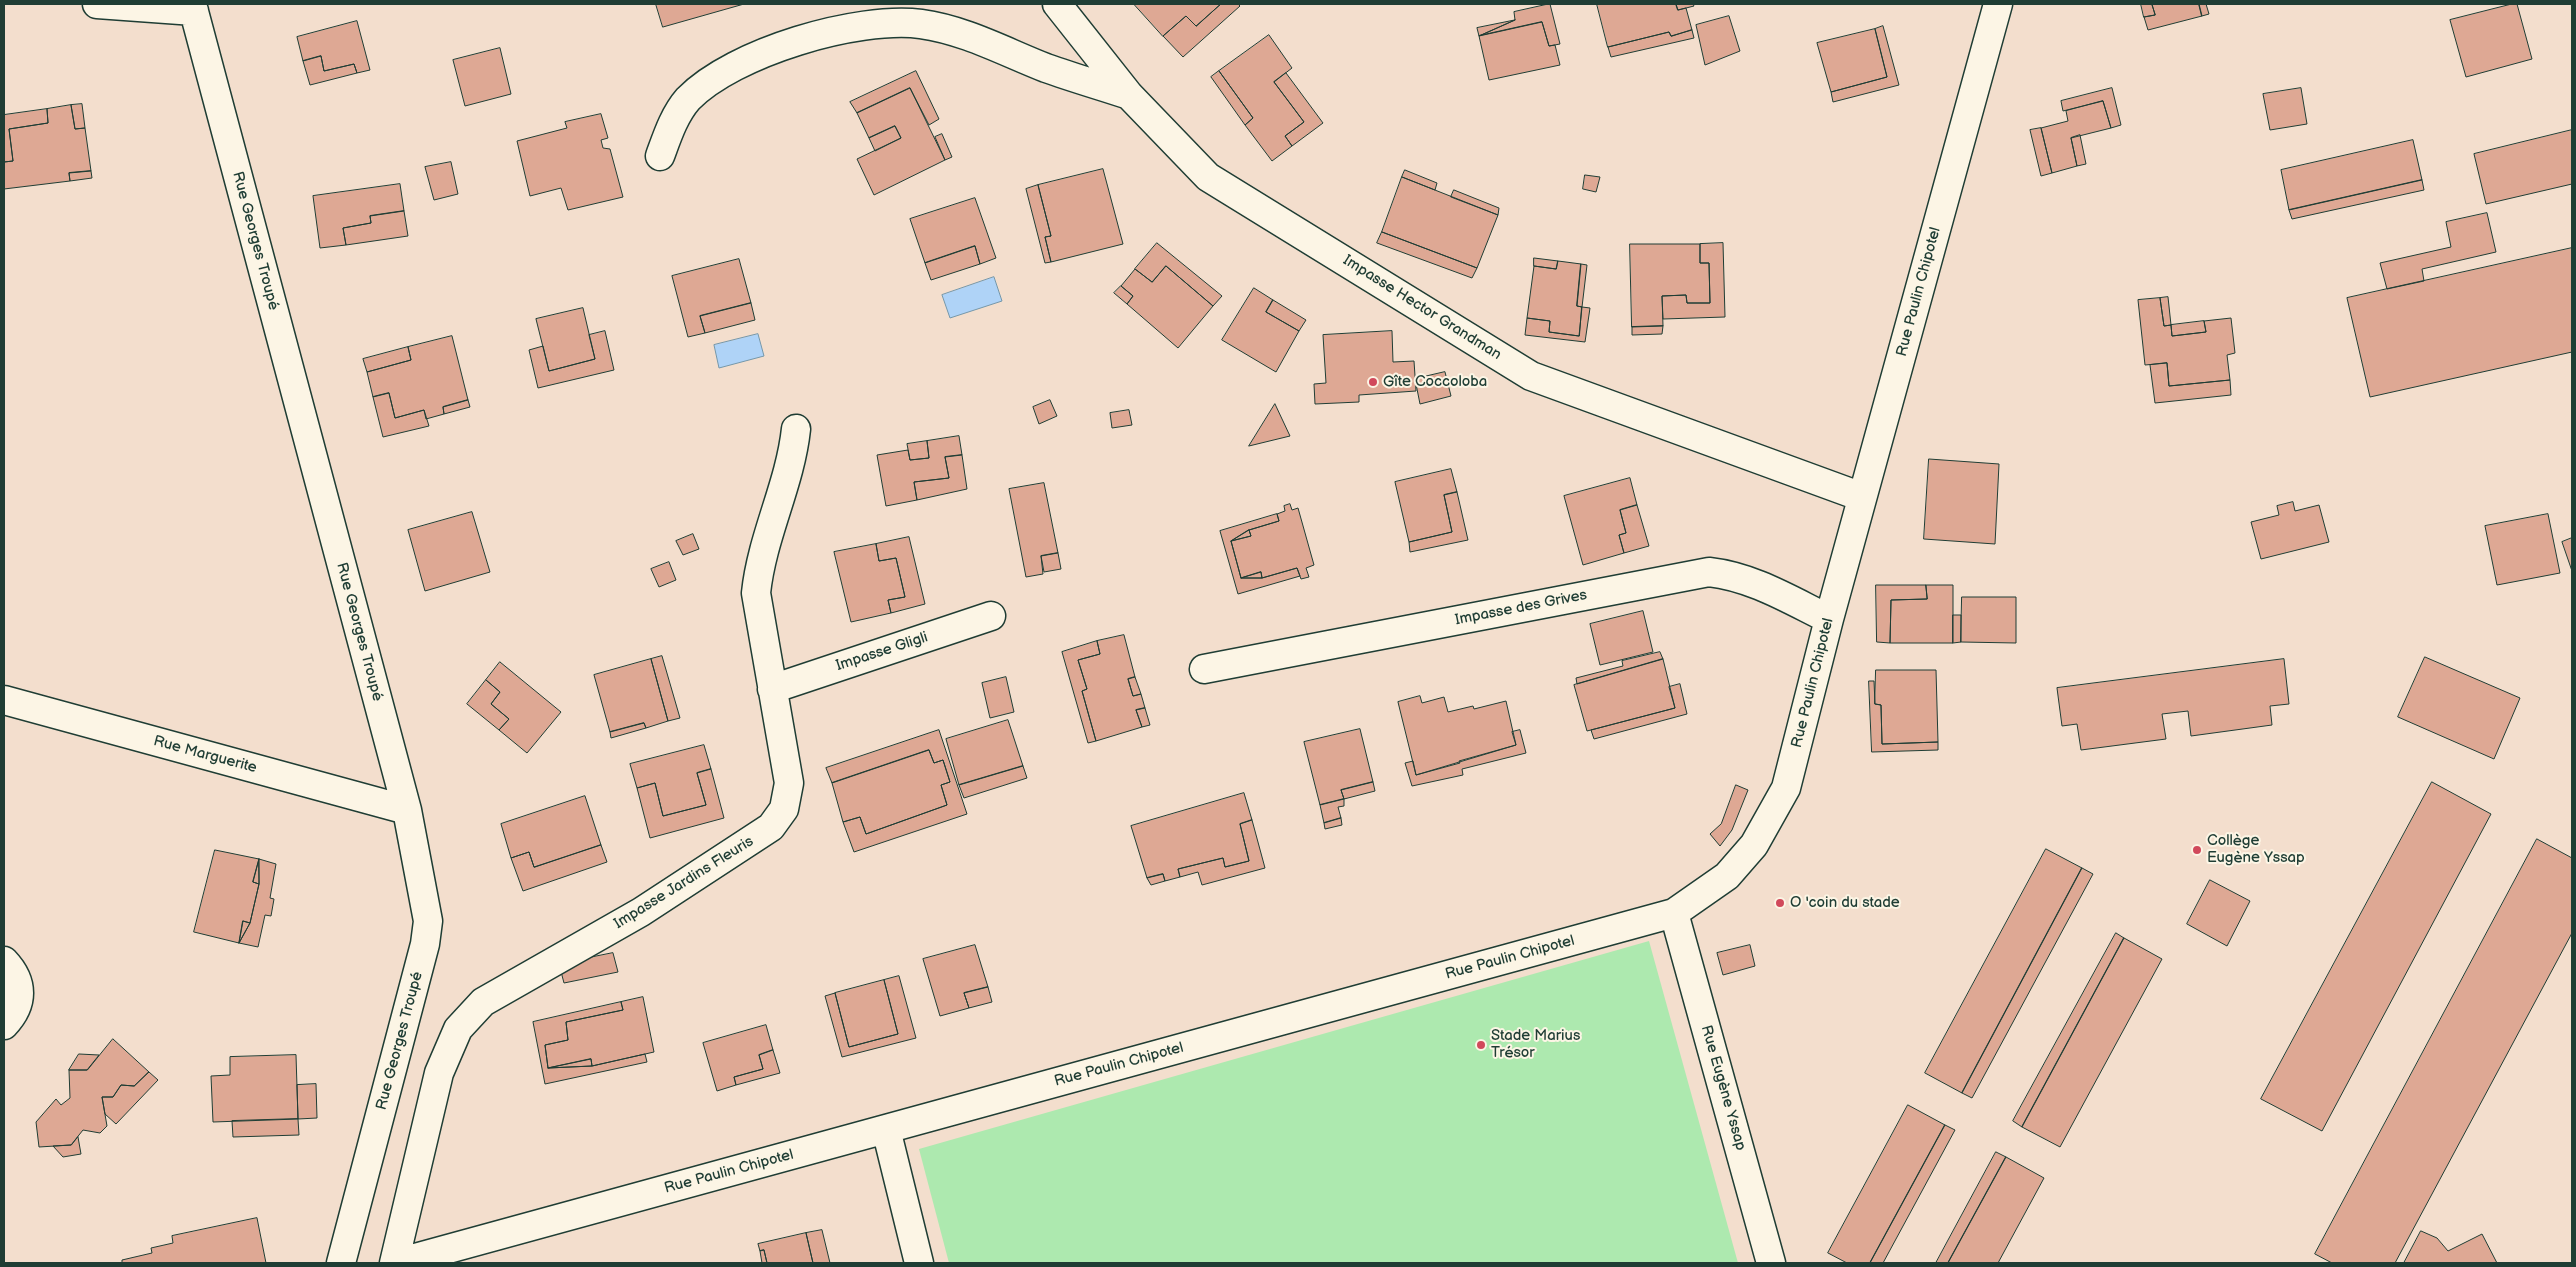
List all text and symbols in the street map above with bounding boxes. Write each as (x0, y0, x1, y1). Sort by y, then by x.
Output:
street label: Rue Georges Troupé (228, 170, 282, 312)
street label: Rue Paulin Chipotel (1893, 225, 1945, 359)
street label: Impasse Hector Grandman (1340, 252, 1504, 364)
place label: Gîte Coccoloba (1383, 373, 1487, 391)
marker: Gîte Coccoloba (1367, 376, 1379, 388)
street label: Rue Georges Troupé (332, 561, 386, 703)
street label: Impasse des Grives (1454, 586, 1588, 630)
street label: Rue Paulin Chipotel (1788, 616, 1838, 750)
street label: Impasse Gligli (834, 629, 930, 675)
street label: Rue Marguerite (151, 733, 259, 777)
place label: Collège Eugène Yssap (2207, 832, 2305, 867)
street label: Impasse Jardins Fleuris (611, 833, 757, 933)
marker: Collège Eugène Yssap (2191, 844, 2203, 856)
place label: O 'coin du stade (1790, 894, 1900, 912)
marker: O 'coin du stade (1774, 897, 1786, 909)
street label: Rue Paulin Chipotel (1443, 932, 1577, 984)
street label: Rue Georges Troupé (373, 970, 427, 1112)
street label: Rue Eugène Yssap (1696, 1023, 1750, 1153)
place label: Stade Marius Trésor (1491, 1027, 1580, 1062)
street label: Rue Paulin Chipotel (1052, 1039, 1186, 1091)
marker: Stade Marius Trésor (1475, 1039, 1487, 1051)
street label: Rue Paulin Chipotel (662, 1146, 796, 1198)

